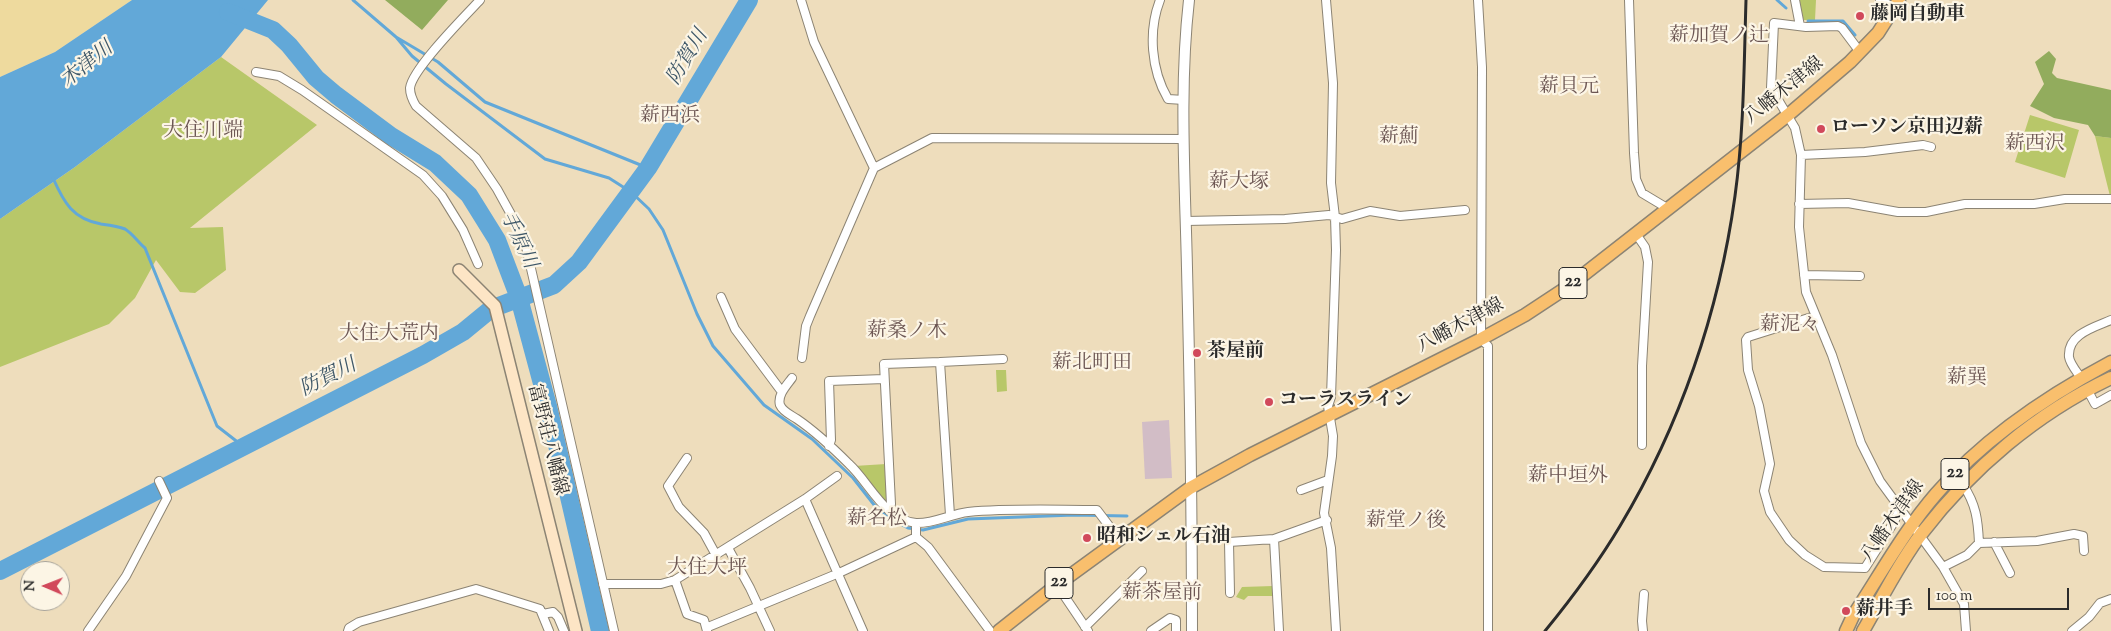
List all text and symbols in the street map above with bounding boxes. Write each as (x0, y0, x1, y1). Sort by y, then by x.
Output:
place label: 藤岡自動車 (1870, 5, 1965, 27)
marker: 藤岡自動車 (1854, 10, 1866, 22)
water label: 防賀川 (663, 26, 715, 90)
district label: 薪加賀ノ辻 (1669, 26, 1769, 50)
water label: 木津川 (57, 38, 119, 94)
street label: 八幡木津線 (1741, 53, 1829, 131)
district label: 薪貝元 (1539, 77, 1599, 101)
district label: 薪西浜 (640, 106, 700, 130)
place label: ローソン京田辺薪 (1831, 118, 1983, 140)
district label: 大住川端 (163, 121, 243, 145)
marker: ローソン京田辺薪 (1815, 123, 1827, 135)
district label: 薪薊 (1379, 127, 1419, 151)
district label: 薪西沢 (2005, 134, 2065, 158)
district label: 薪大塚 (1209, 172, 1269, 196)
water label: 手原川 (493, 209, 541, 273)
road number: 22 (1559, 268, 1587, 298)
street label: 八幡木津線 (1414, 295, 1508, 359)
district label: 薪泥々 (1760, 315, 1820, 339)
district label: 薪桑ノ木 (867, 321, 947, 345)
district label: 大住大荒内 (339, 324, 439, 348)
place label: 茶屋前 (1207, 342, 1264, 364)
marker: 茶屋前 (1191, 347, 1203, 359)
district label: 薪北町田 (1052, 353, 1132, 377)
water label: 防賀川 (297, 355, 361, 403)
district label: 薪巽 (1947, 368, 1987, 392)
street label: 富野荘八幡線 (521, 382, 571, 498)
place label: コーラスライン (1279, 391, 1412, 413)
marker: コーラスライン (1263, 396, 1275, 408)
road number: 22 (1941, 458, 1969, 489)
district label: 薪中垣外 (1528, 466, 1608, 490)
street label: 八幡木津線 (1857, 477, 1931, 567)
district label: 薪名松 (847, 509, 907, 533)
district label: 薪堂ノ後 (1366, 511, 1446, 535)
place label: 昭和シェル石油 (1097, 527, 1230, 549)
marker: 昭和シェル石油 (1081, 532, 1093, 544)
district label: 大住大坪 (667, 558, 747, 582)
north arrow (20, 561, 70, 611)
road number: 22 (1045, 568, 1073, 598)
scale bar (1931, 578, 2072, 610)
text: N (21, 580, 41, 592)
district label: 薪茶屋前 (1122, 583, 1202, 607)
text: 100 m (1936, 586, 1972, 607)
place label: 薪井手 (1856, 600, 1913, 622)
marker: 薪井手 (1840, 605, 1852, 617)

